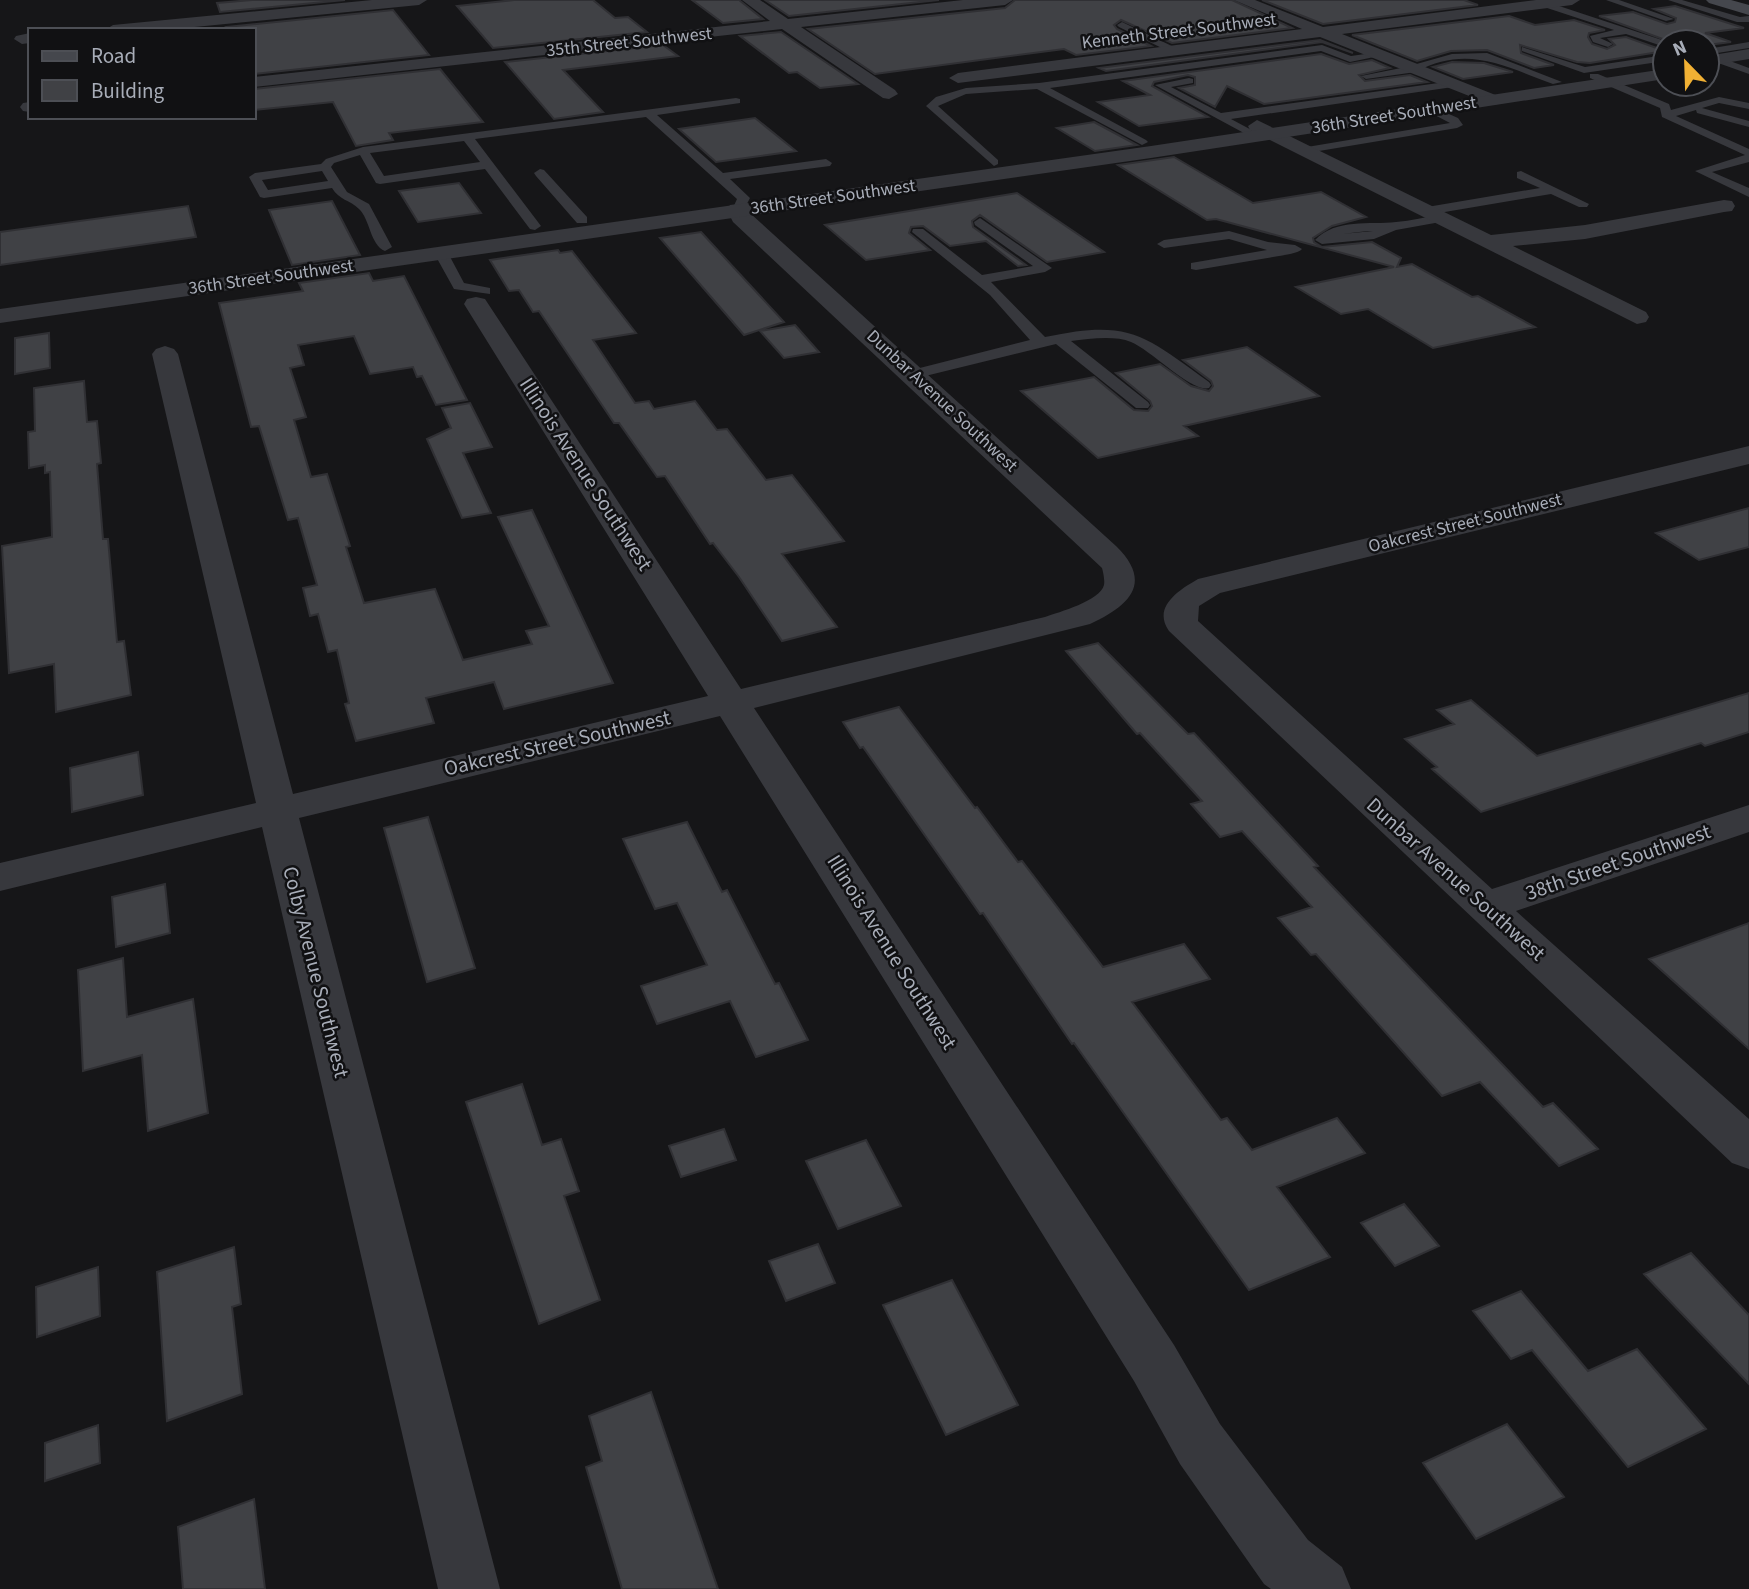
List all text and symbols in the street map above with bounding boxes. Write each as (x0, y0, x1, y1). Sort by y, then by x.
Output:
street label: Kenneth Street Southwest (1080, 7, 1278, 55)
street label: 35th Street Southwest (545, 21, 713, 63)
legend (28, 28, 256, 119)
north arrow (1651, 28, 1721, 98)
text: N (1669, 34, 1691, 64)
text: Road (91, 41, 136, 71)
text: Building (91, 76, 165, 106)
street label: 36th Street Southwest (1310, 90, 1478, 140)
street label: 36th Street Southwest (749, 173, 917, 221)
street label: 36th Street Southwest (187, 253, 355, 301)
street label: Dunbar Avenue Southwest (861, 324, 1023, 478)
street label: Illinois Avenue Southwest (512, 372, 660, 576)
street label: Oakcrest Street Southwest (1366, 487, 1564, 559)
street label: Oakcrest Street Southwest (441, 702, 673, 784)
street label: Dunbar Avenue Southwest (1360, 790, 1552, 968)
street label: 38th Street Southwest (1521, 816, 1715, 908)
street label: Illinois Avenue Southwest (820, 849, 964, 1055)
street label: Colby Avenue Southwest (275, 863, 357, 1081)

